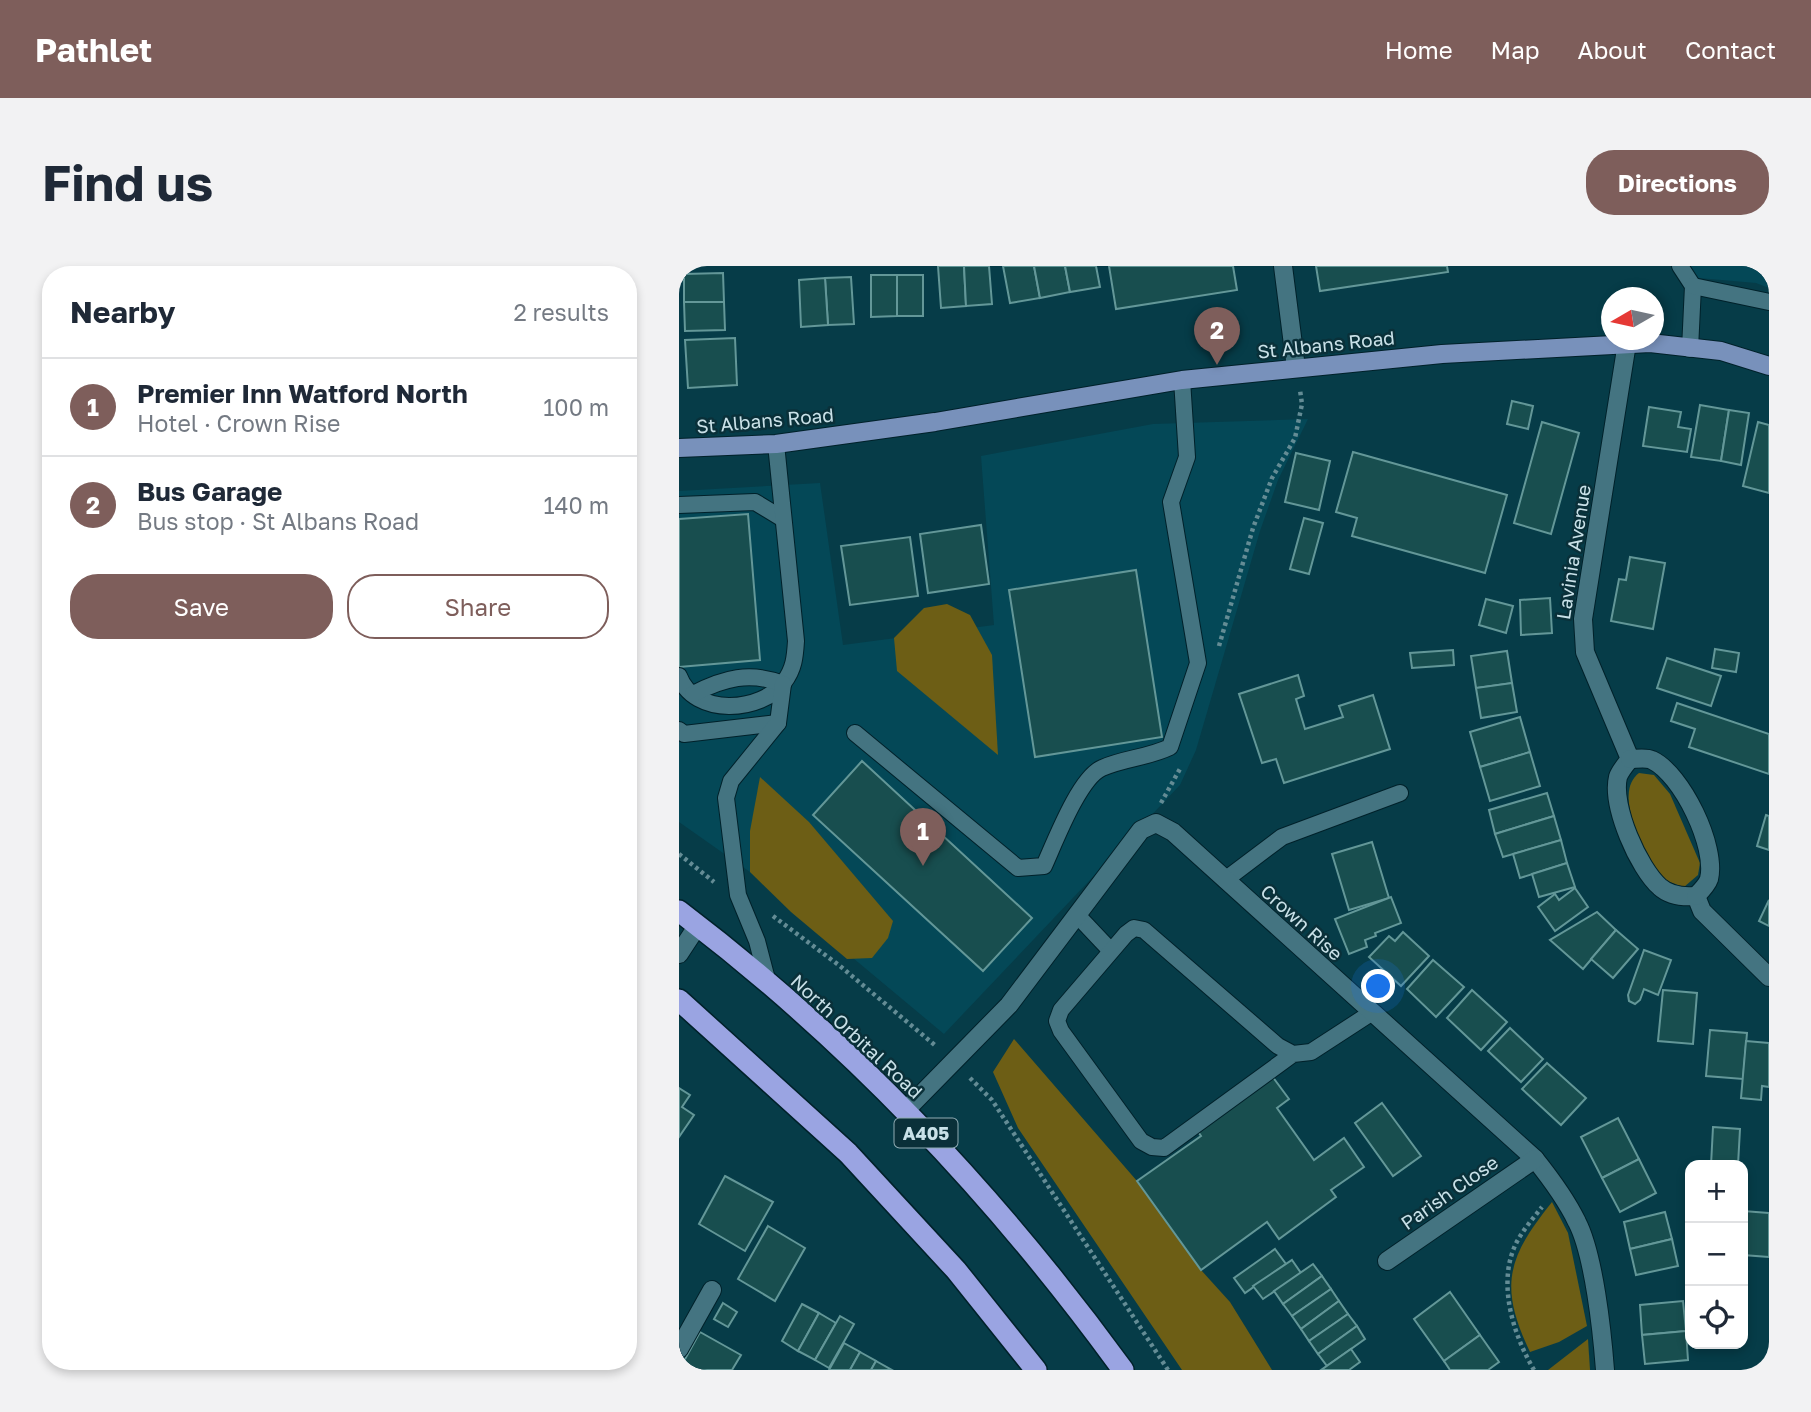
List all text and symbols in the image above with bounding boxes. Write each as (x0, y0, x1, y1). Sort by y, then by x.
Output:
text: Pathlet (35, 30, 152, 69)
text: Home (1385, 35, 1453, 64)
text: Map (1491, 35, 1540, 64)
text: About (1578, 35, 1647, 64)
text: Contact (1685, 35, 1776, 64)
button: Directions (1586, 150, 1769, 215)
text: Find us (42, 153, 213, 212)
north arrow (1601, 287, 1664, 350)
text: Nearby (70, 294, 175, 330)
text: 2 results (513, 298, 609, 326)
pin: 2 (1194, 307, 1240, 365)
street label: St Albans Road (1256, 325, 1396, 363)
text: Premier Inn Watford North (137, 378, 468, 409)
text: 1 (87, 393, 99, 421)
text: 100 m (543, 393, 609, 421)
street label: St Albans Road (695, 403, 835, 437)
text: Hotel · Crown Rise (137, 409, 340, 437)
text: Bus Garage (137, 476, 282, 507)
street label: Lavinia Avenue (1551, 483, 1595, 621)
text: 2 (86, 491, 100, 519)
text: 140 m (543, 491, 609, 519)
text: Bus stop · St Albans Road (137, 507, 419, 535)
button: Save (70, 574, 333, 639)
button: Share (347, 574, 609, 639)
pin: 1 (900, 808, 946, 866)
street label: Crown Rise (1256, 879, 1348, 965)
street label: North Orbital Road (786, 969, 928, 1103)
your location (1361, 969, 1395, 1003)
road number: A405 (895, 1118, 957, 1148)
street label: Parish Close (1396, 1150, 1502, 1234)
map controls (1685, 1160, 1748, 1349)
button: + (1685, 1160, 1748, 1223)
button: − (1685, 1223, 1748, 1286)
button: locate (1685, 1286, 1748, 1349)

